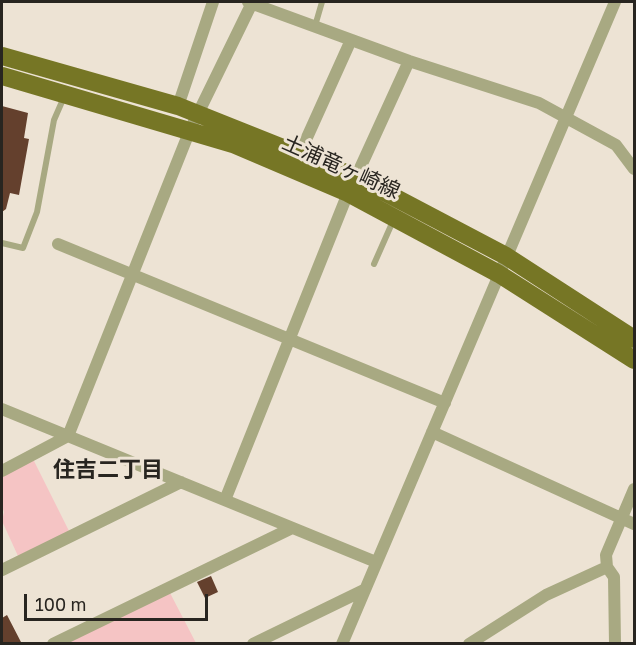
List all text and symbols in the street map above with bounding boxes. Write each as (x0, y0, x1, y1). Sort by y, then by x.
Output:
street label: 土浦竜ヶ崎線 (278, 130, 404, 204)
district label: 住吉二丁目 (53, 457, 163, 483)
scale bar (27, 582, 212, 620)
text: 100 m (35, 593, 86, 615)

